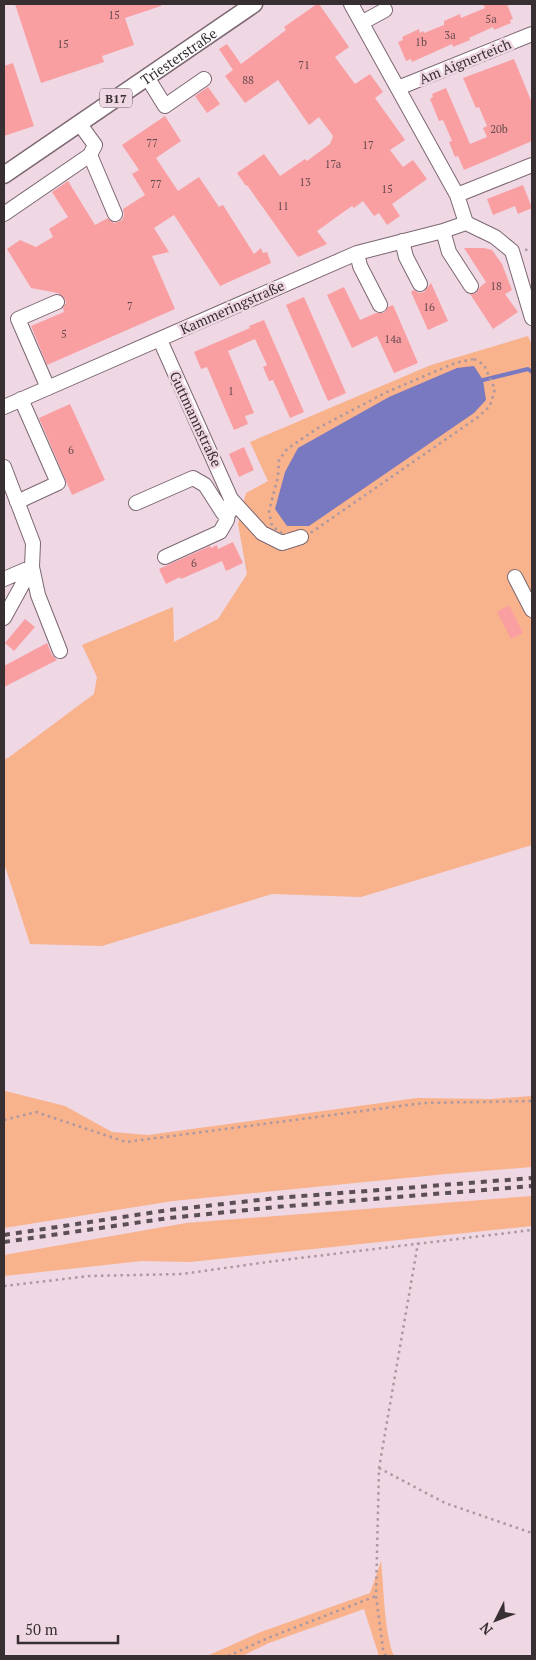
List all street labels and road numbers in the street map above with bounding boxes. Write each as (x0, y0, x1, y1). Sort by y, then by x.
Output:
street label: Triesterstraße (136, 23, 220, 89)
street label: Am Aignerteich (416, 34, 514, 88)
road number: B17 (100, 89, 132, 108)
street label: Kammeringstraße (177, 275, 287, 339)
street label: Guttmannstraße (166, 368, 226, 470)

